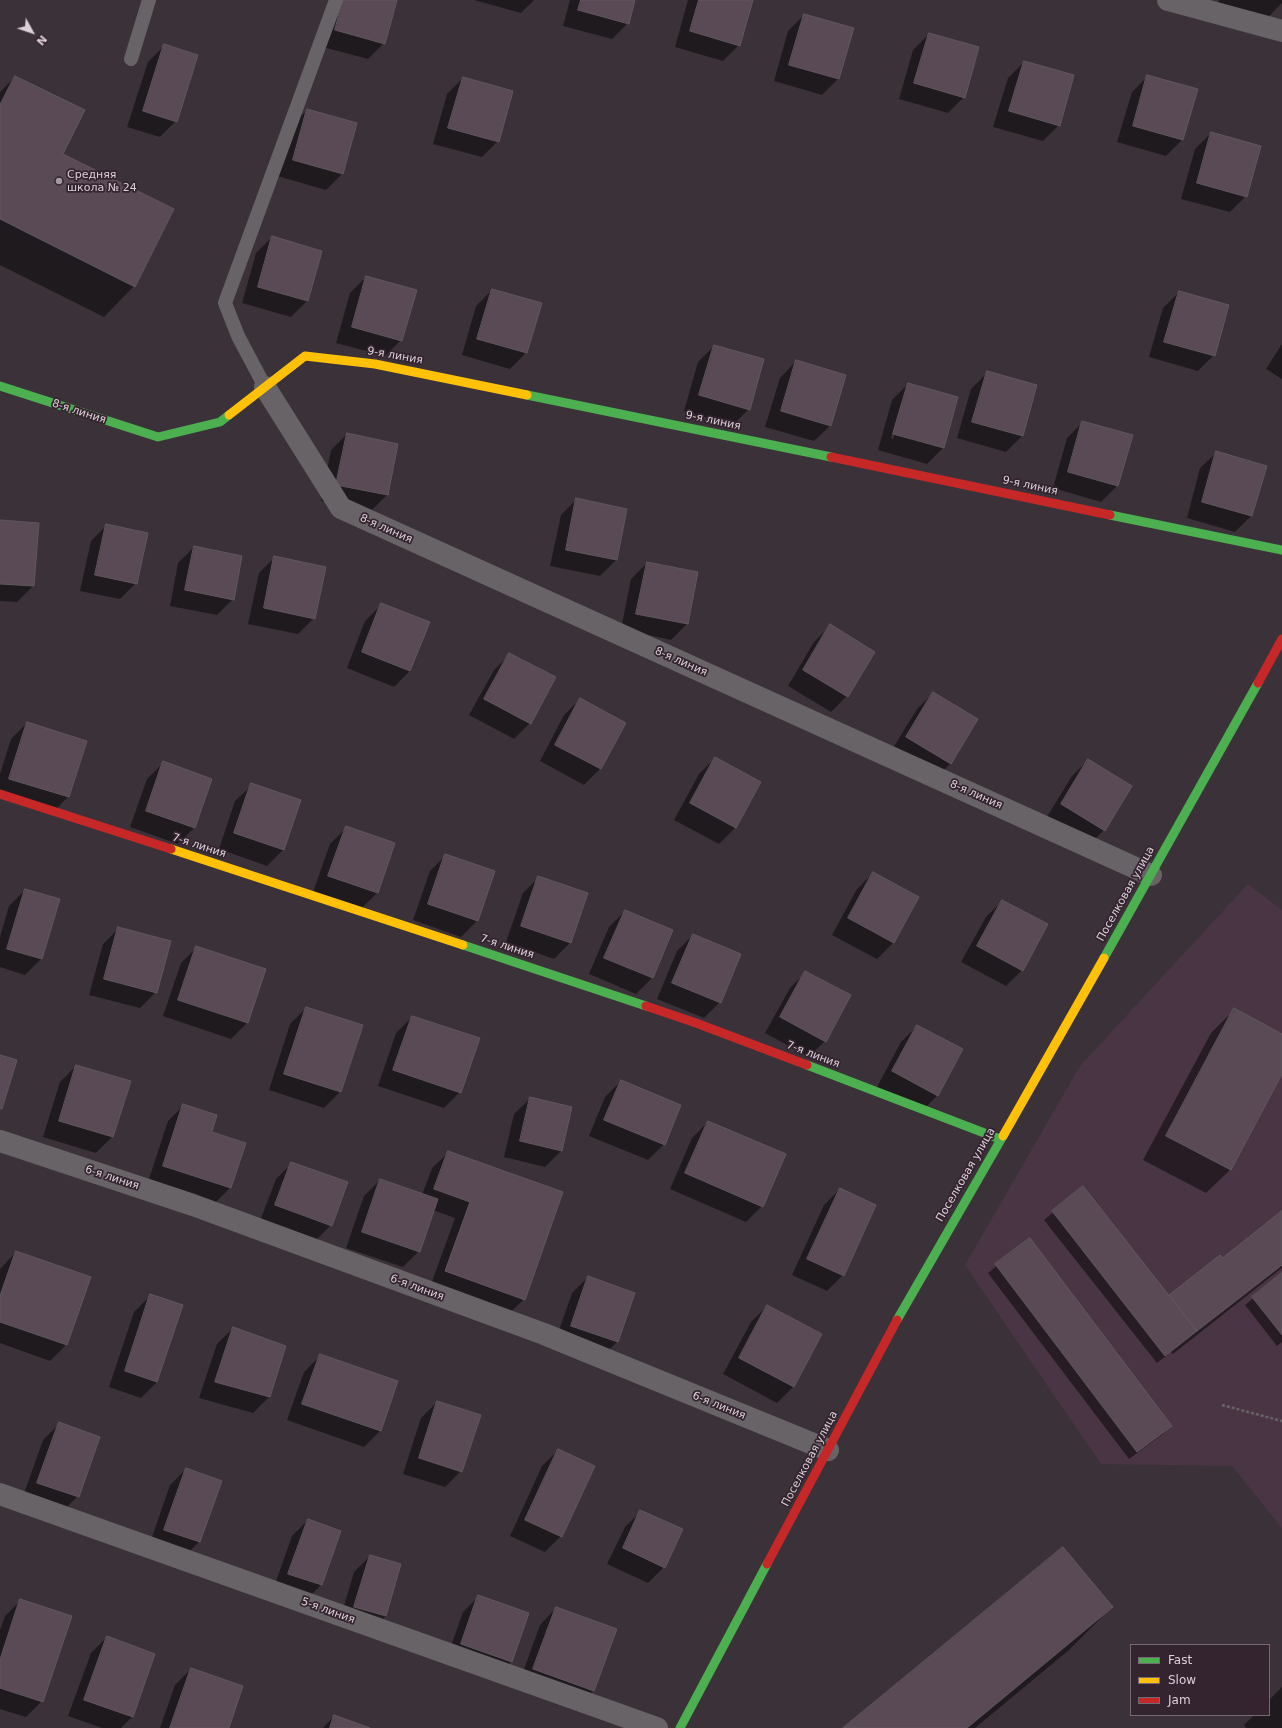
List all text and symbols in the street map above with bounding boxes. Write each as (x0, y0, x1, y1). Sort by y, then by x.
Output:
north arrow (12, 12, 52, 52)
text: N (34, 32, 50, 48)
place label: Средняя школа № 24 (67, 168, 137, 194)
marker: Средняя школа № 24 (54, 176, 64, 186)
street label: 9-я линия (366, 345, 424, 367)
street label: 8-я линия (50, 397, 108, 427)
street label: 9-я линия (684, 409, 742, 433)
street label: 9-я линия (1001, 474, 1059, 498)
street label: 8-я линия (358, 512, 414, 546)
street label: 8-я линия (653, 645, 709, 679)
street label: 8-я линия (948, 778, 1004, 812)
street label: 7-я линия (170, 831, 228, 861)
street label: Поселковая улица (1094, 844, 1158, 944)
street label: 7-я линия (478, 932, 536, 962)
street label: 7-я линия (784, 1039, 842, 1071)
street label: Поселковая улица (934, 1126, 998, 1224)
street label: 6-я линия (83, 1163, 141, 1193)
street label: 6-я линия (388, 1272, 446, 1304)
street label: 6-я линия (690, 1389, 748, 1423)
street label: Поселковая улица (779, 1409, 841, 1509)
street label: 5-я линия (299, 1595, 357, 1627)
legend (1130, 1644, 1270, 1716)
text: Fast (1168, 1653, 1192, 1667)
text: Slow (1168, 1673, 1196, 1687)
text: Jam (1168, 1693, 1191, 1707)

